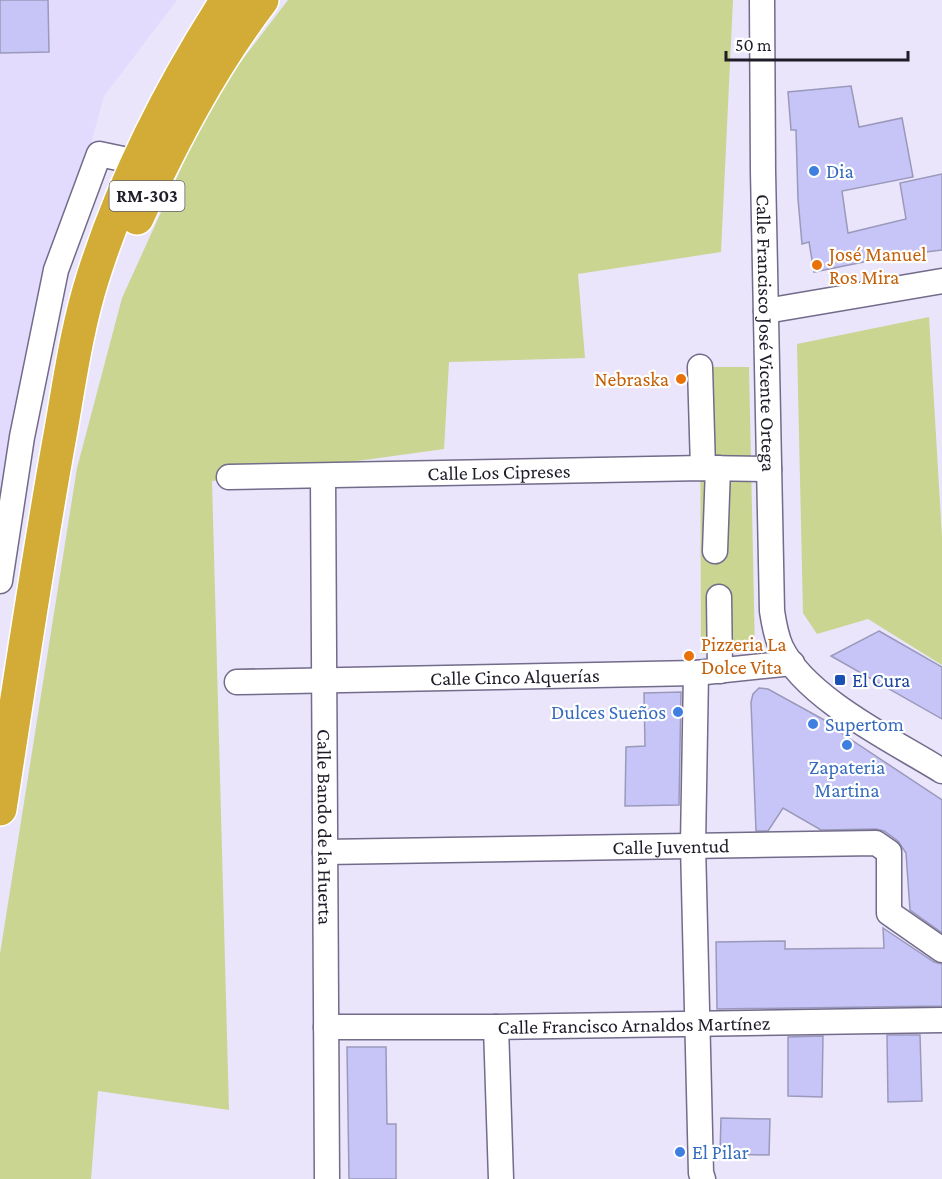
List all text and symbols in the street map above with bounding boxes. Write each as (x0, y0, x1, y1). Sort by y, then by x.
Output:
scale bar (726, 24, 908, 62)
text: 50 m (735, 35, 772, 55)
place label: Dia (826, 160, 854, 182)
marker: Dia (807, 164, 821, 178)
road number: RM-303 (110, 181, 184, 211)
street label: Calle Francisco José Vicente Ortega (752, 194, 780, 472)
place label: José Manuel Ros Mira (827, 243, 926, 288)
marker: José Manuel Ros Mira (810, 258, 824, 272)
place label: Nebraska (594, 368, 669, 390)
marker: Nebraska (674, 372, 688, 386)
street label: Calle Los Cipreses (427, 460, 571, 484)
place label: Pizzeria La Dolce Vita (701, 633, 787, 678)
marker: Pizzeria La Dolce Vita (682, 649, 696, 663)
street label: Calle Cinco Alquerías (430, 664, 600, 689)
place label: El Cura (852, 669, 910, 691)
marker: El Cura (833, 673, 847, 687)
place label: Dulces Sueños (551, 701, 666, 723)
marker: Dulces Sueños (671, 705, 685, 719)
place label: Supertom (825, 713, 904, 736)
marker: Supertom (806, 717, 820, 731)
street label: Calle Bando de la Huerta (313, 729, 337, 925)
marker: Zapateria Martina (840, 738, 854, 752)
place label: Zapateria Martina (809, 756, 885, 801)
street label: Calle Juventud (612, 834, 730, 859)
street label: Calle Francisco Arnaldos Martínez (498, 1012, 770, 1038)
place label: El Pilar (692, 1141, 749, 1163)
marker: El Pilar (673, 1145, 687, 1159)

